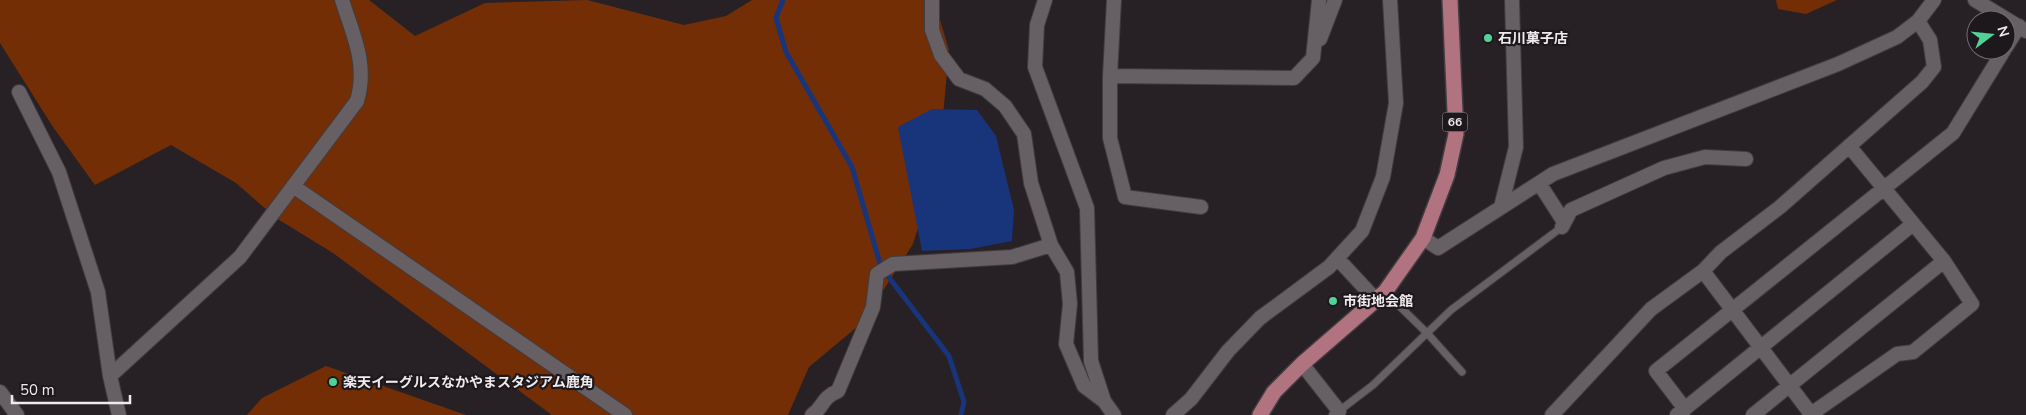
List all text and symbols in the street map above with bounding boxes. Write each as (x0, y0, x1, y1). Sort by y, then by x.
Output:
north arrow (1966, 10, 2016, 60)
text: N (1992, 24, 2014, 39)
place label: 石川菓子店 (1498, 29, 1568, 48)
marker: 石川菓子店 (1482, 32, 1494, 44)
road number: 66 (1442, 112, 1468, 132)
place label: 市街地会館 (1343, 292, 1413, 311)
marker: 市街地会館 (1327, 295, 1339, 307)
scale bar (12, 372, 130, 404)
place label: 楽天イーグルスなかやまスタジアム鹿角 (343, 373, 594, 392)
marker: 楽天イーグルスなかやまスタジアム鹿角 (327, 376, 339, 388)
text: 50 m (20, 380, 55, 400)

